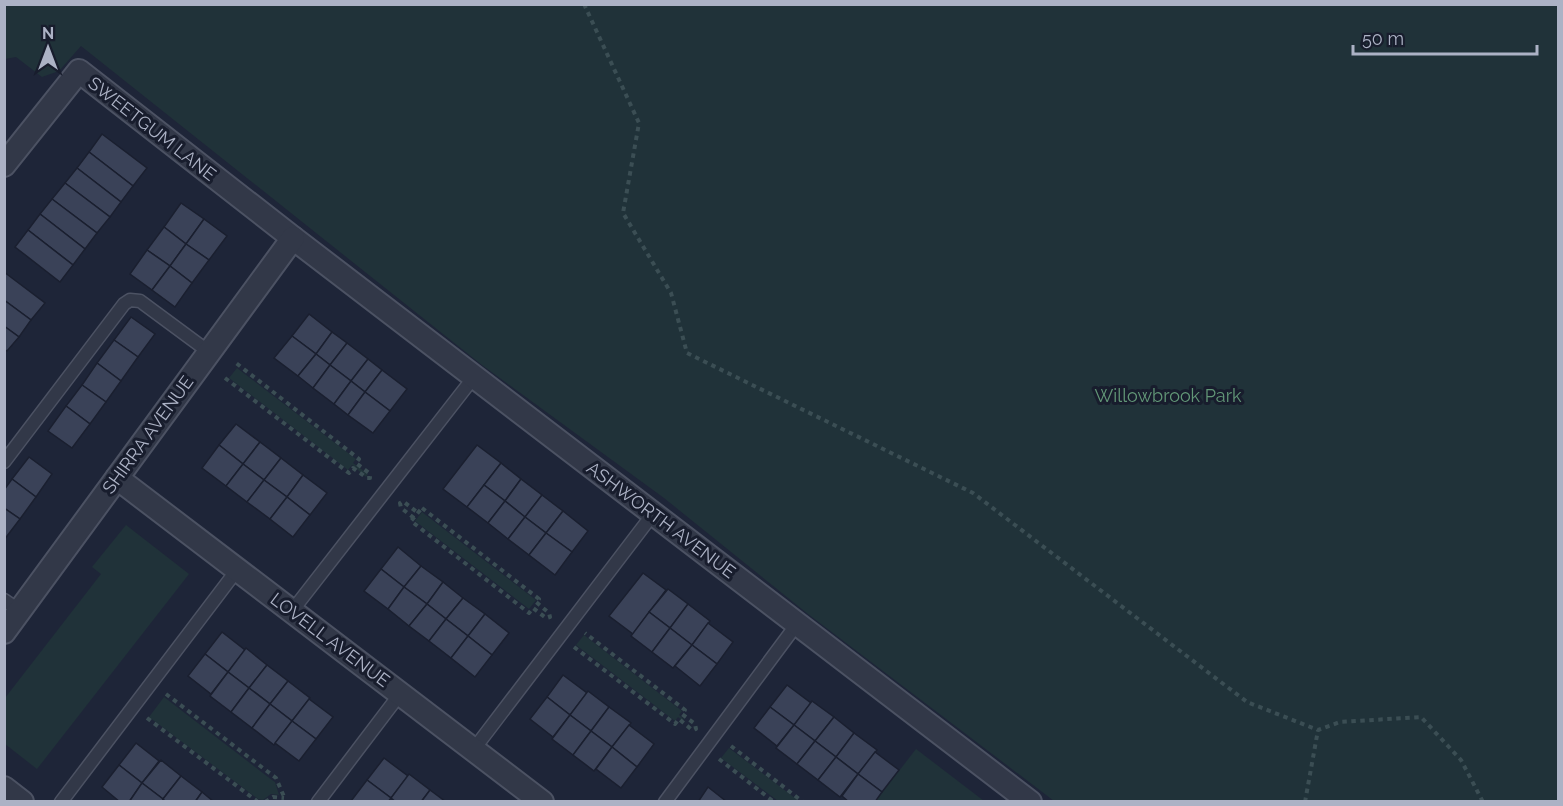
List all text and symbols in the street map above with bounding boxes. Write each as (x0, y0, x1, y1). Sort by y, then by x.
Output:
north arrow (18, 18, 78, 78)
scale bar (1353, 18, 1538, 56)
text: N (42, 24, 54, 43)
text: 50 m (1362, 28, 1404, 49)
street label: SWEETGUM LANE (84, 72, 220, 185)
street label: SHIRRA AVENUE (98, 372, 197, 498)
park label: Willowbrook Park (1094, 385, 1242, 406)
street label: ASHWORTH AVENUE (583, 457, 740, 582)
street label: LOVELL AVENUE (267, 588, 394, 691)

